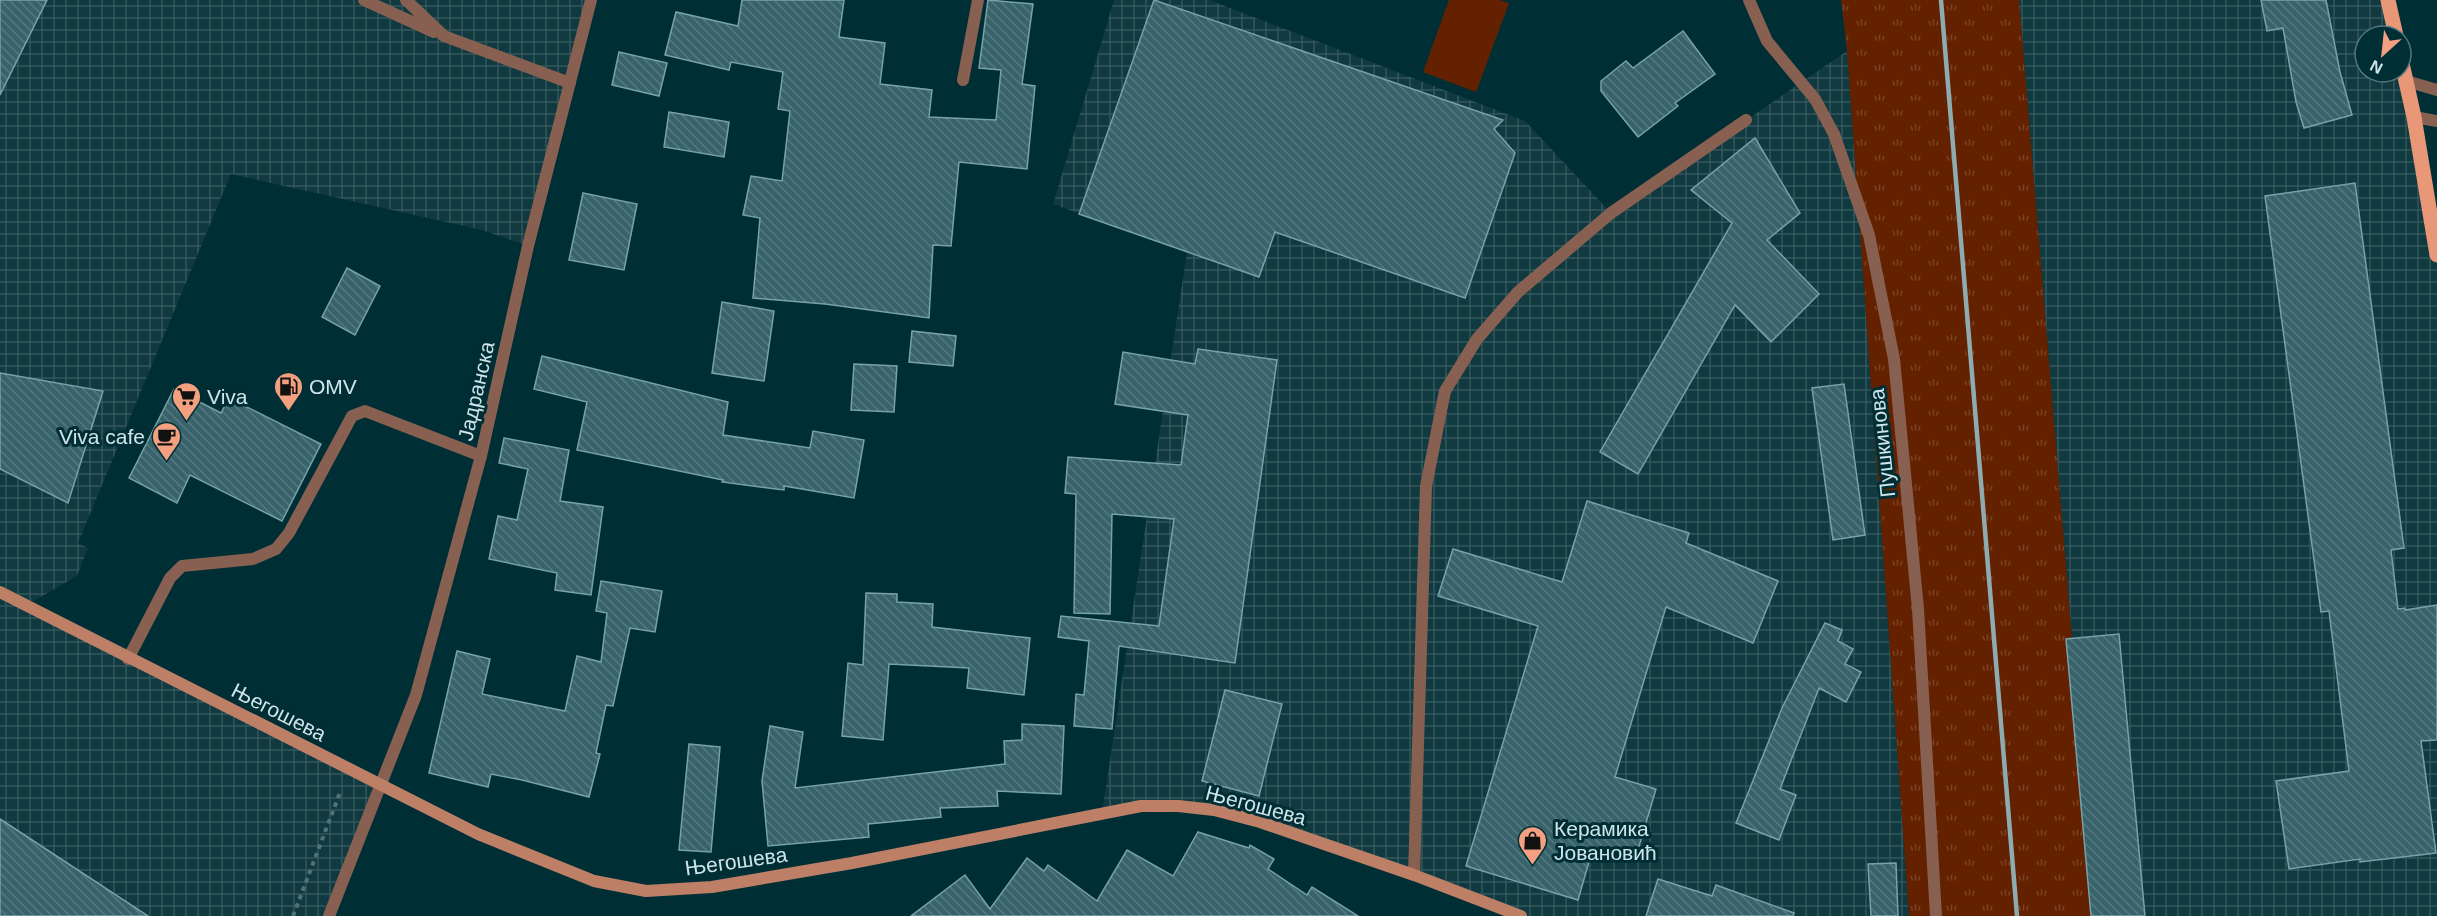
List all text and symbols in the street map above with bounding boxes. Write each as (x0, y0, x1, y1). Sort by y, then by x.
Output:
north arrow (2353, 24, 2413, 84)
text: N (2367, 57, 2385, 77)
street label: Јадранска (453, 339, 499, 443)
fuel station icon: OMV (272, 370, 304, 412)
place label: OMV (309, 375, 357, 398)
supermarket icon: Viva (170, 380, 202, 422)
place label: Viva (207, 385, 248, 408)
street label: Пушкинова (1865, 387, 1899, 499)
cafe icon: Viva cafe (150, 420, 182, 462)
place label: Viva cafe (59, 425, 145, 448)
street label: Његошева (228, 678, 330, 746)
street label: Његошева (1203, 781, 1309, 830)
place label: Керамика Јовановић (1554, 817, 1657, 864)
shop icon: Керамика Јовановић (1517, 824, 1549, 866)
street label: Његошева (683, 842, 789, 880)

